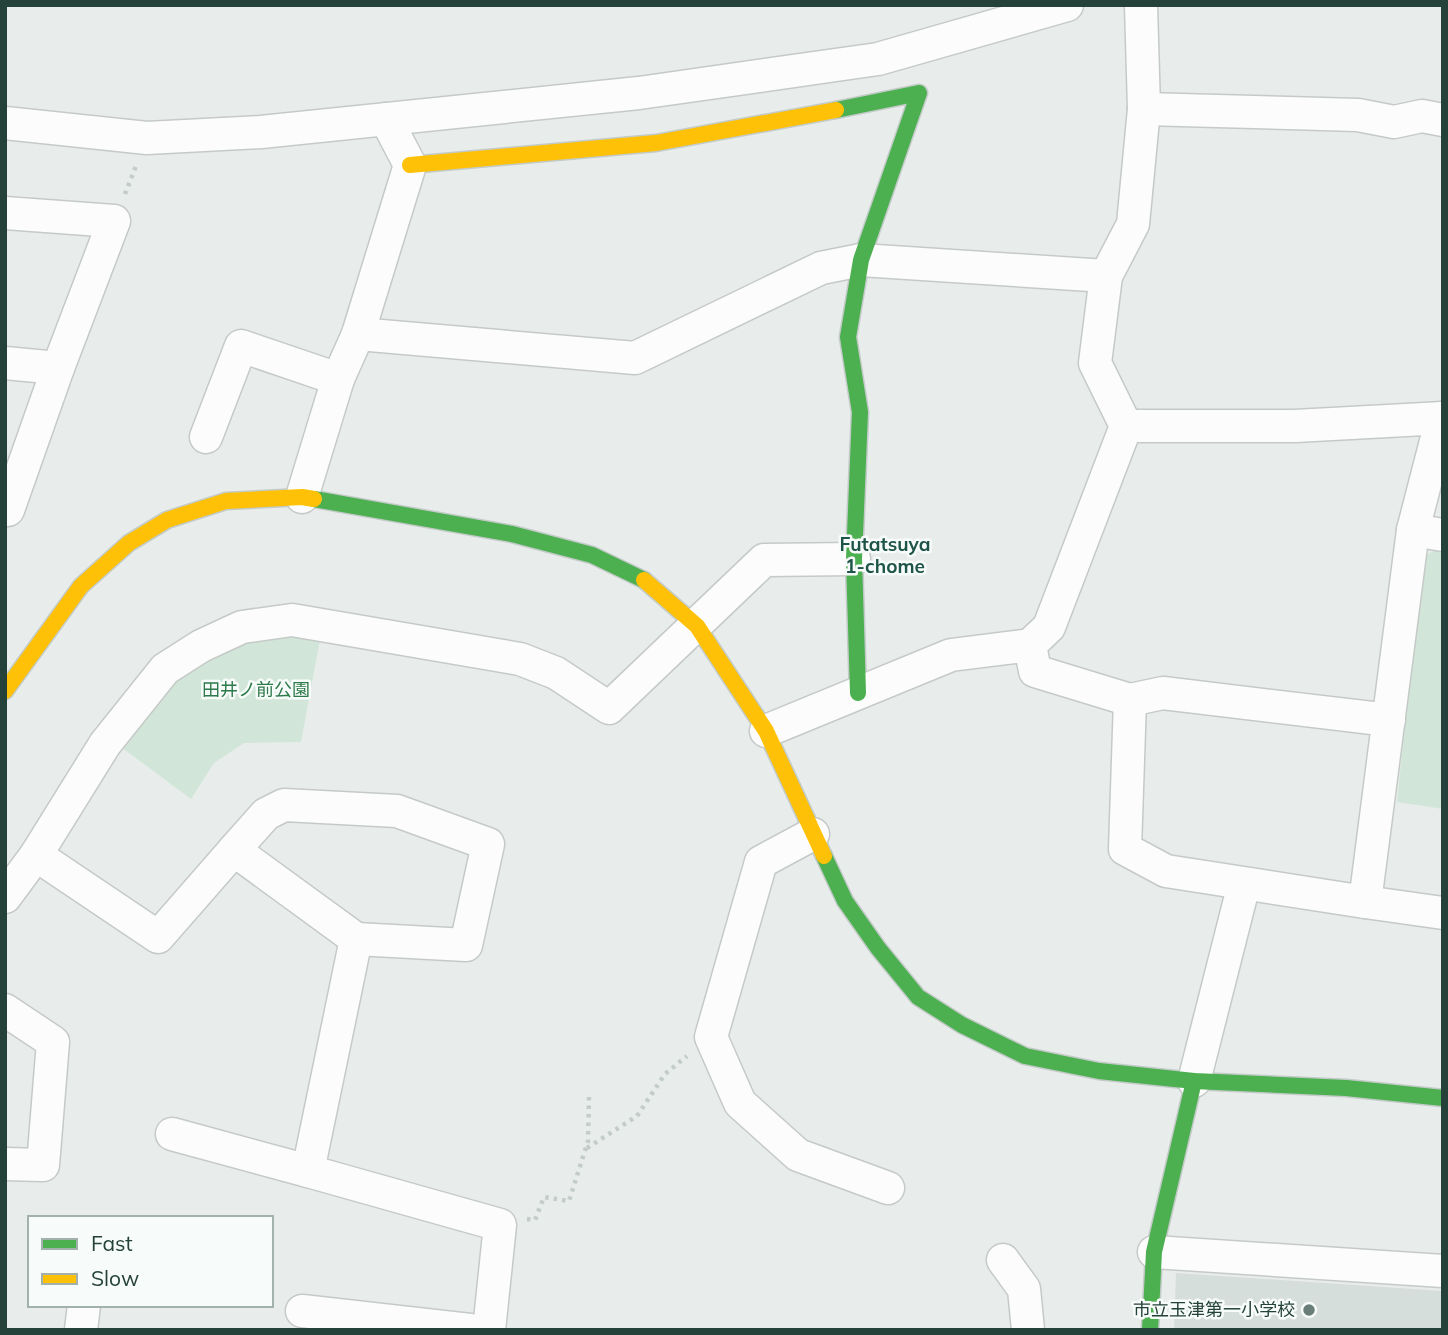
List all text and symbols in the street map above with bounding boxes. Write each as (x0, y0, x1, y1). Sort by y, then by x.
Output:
district label: Futatsuya 1-chome (840, 532, 930, 578)
park label: 田井ノ前公園 (202, 678, 310, 701)
legend (28, 1216, 273, 1307)
text: Fast (91, 1230, 133, 1256)
text: Slow (91, 1265, 139, 1291)
place label: 市立玉津第一小学校 (1133, 1298, 1295, 1321)
marker: 市立玉津第一小学校 (1301, 1302, 1317, 1318)

